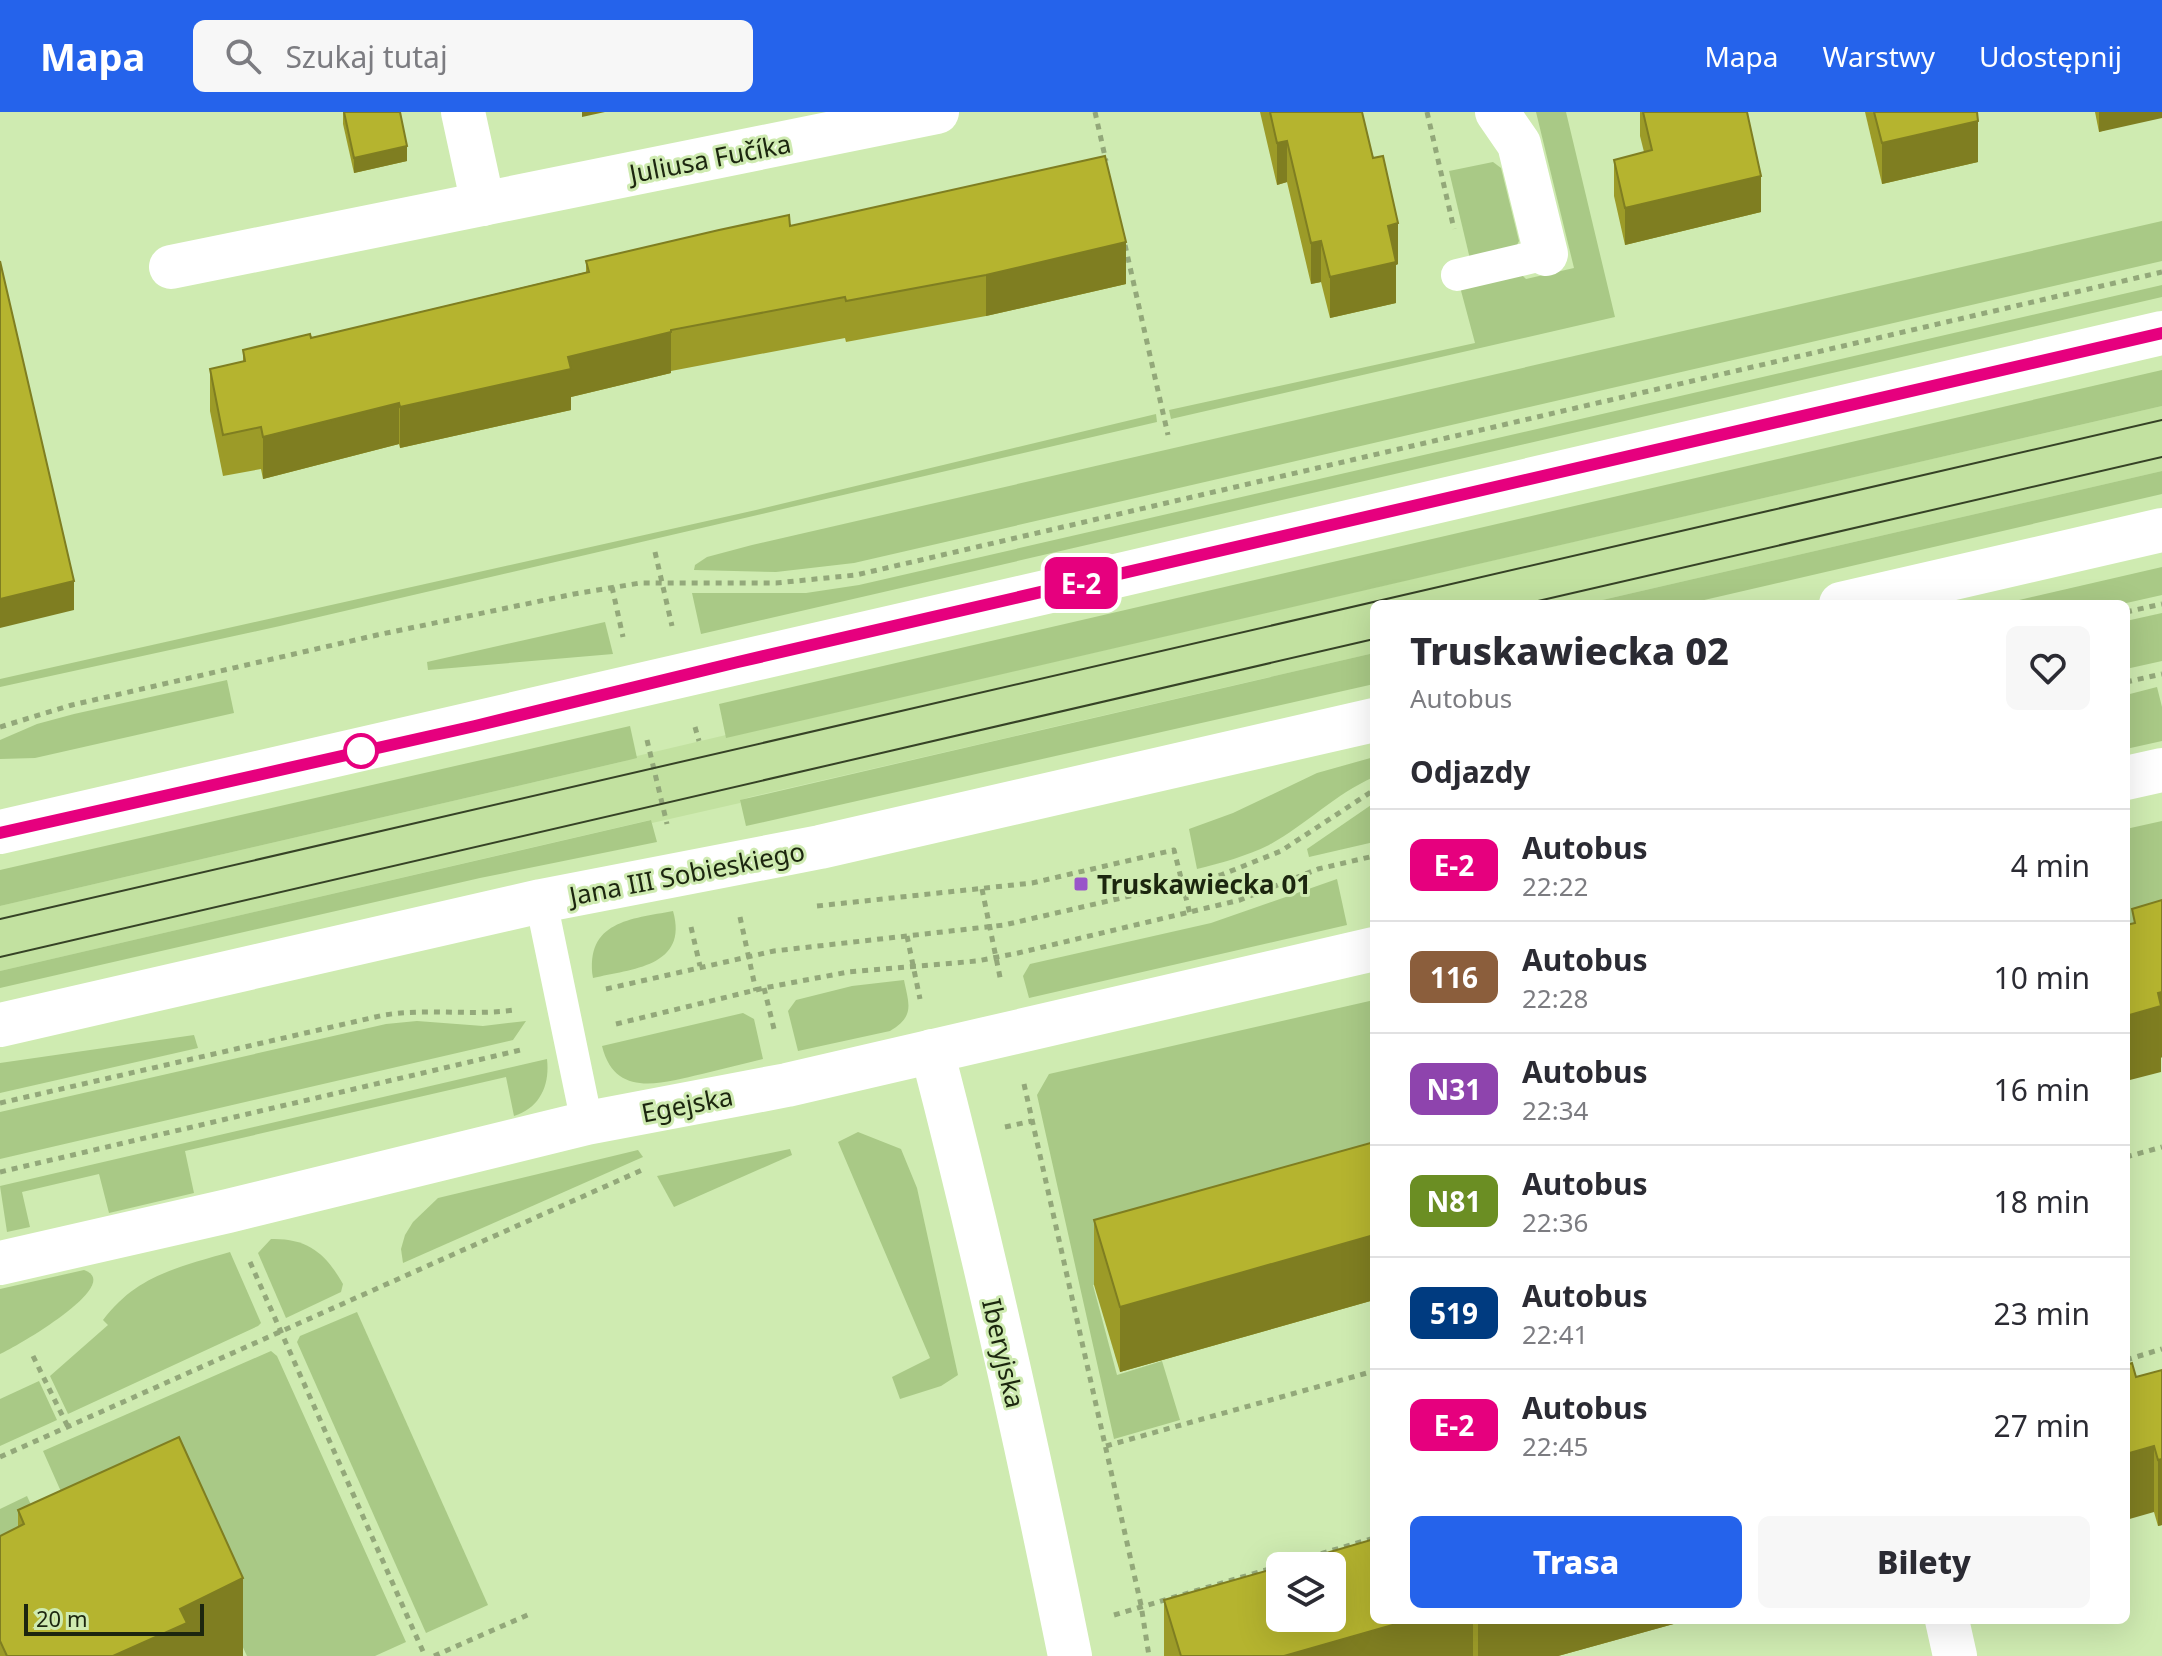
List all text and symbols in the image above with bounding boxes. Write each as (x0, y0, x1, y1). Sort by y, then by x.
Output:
search box (193, 20, 753, 92)
text: Mapa (40, 30, 145, 82)
icon: search (221, 34, 265, 78)
text: Szukaj tutaj (285, 36, 448, 77)
text: Mapa (1704, 37, 1779, 75)
text: Warstwy (1823, 37, 1935, 75)
text: Udostępnij (1979, 37, 2122, 75)
street label: Juliusa Fučíka (623, 125, 794, 192)
line badge: E-2 (1035, 557, 1127, 609)
text: E-2 (1061, 564, 1101, 602)
text: Truskawiecka 02 (1410, 624, 1729, 676)
button: heart (2006, 626, 2090, 710)
text: Autobus (1410, 680, 1512, 716)
unlabelled marker (344, 734, 378, 768)
text: Odjazdy (1410, 751, 1530, 792)
text: Autobus (1522, 827, 1648, 868)
street label: Jana III Sobieskiego (563, 833, 808, 914)
text: 4 min (2011, 845, 2090, 886)
text: E-2 (1434, 846, 1474, 884)
place label: Truskawiecka 01 (1097, 866, 1311, 902)
text: 22:22 (1522, 868, 1588, 904)
marker: Truskawiecka 01 (1072, 875, 1090, 893)
text: Autobus (1522, 939, 1648, 980)
text: 10 min (1994, 957, 2090, 998)
text: 116 (1430, 958, 1478, 996)
text: 22:28 (1522, 980, 1588, 1016)
text: Autobus (1522, 1051, 1648, 1092)
text: 16 min (1994, 1069, 2090, 1110)
text: N31 (1427, 1070, 1481, 1108)
street label: Egejska (638, 1077, 736, 1131)
text: 22:34 (1522, 1092, 1588, 1128)
text: Autobus (1522, 1163, 1648, 1204)
text: 18 min (1994, 1181, 2090, 1222)
text: N81 (1427, 1182, 1481, 1220)
text: 22:36 (1522, 1204, 1588, 1240)
text: Autobus (1522, 1275, 1648, 1316)
text: 23 min (1994, 1293, 2090, 1334)
text: 519 (1430, 1294, 1478, 1332)
street label: Iberyjska (974, 1295, 1034, 1411)
text: 22:41 (1522, 1316, 1588, 1352)
text: Autobus (1522, 1387, 1648, 1428)
text: 27 min (1994, 1405, 2090, 1446)
text: E-2 (1434, 1406, 1474, 1444)
text: 22:45 (1522, 1428, 1588, 1464)
button: Trasa (1410, 1516, 1742, 1608)
button: Bilety (1758, 1516, 2090, 1608)
map controls (1266, 1552, 1346, 1632)
button: layers (1266, 1552, 1346, 1632)
scale bar (24, 1600, 204, 1636)
text: 20 m (36, 1603, 87, 1633)

